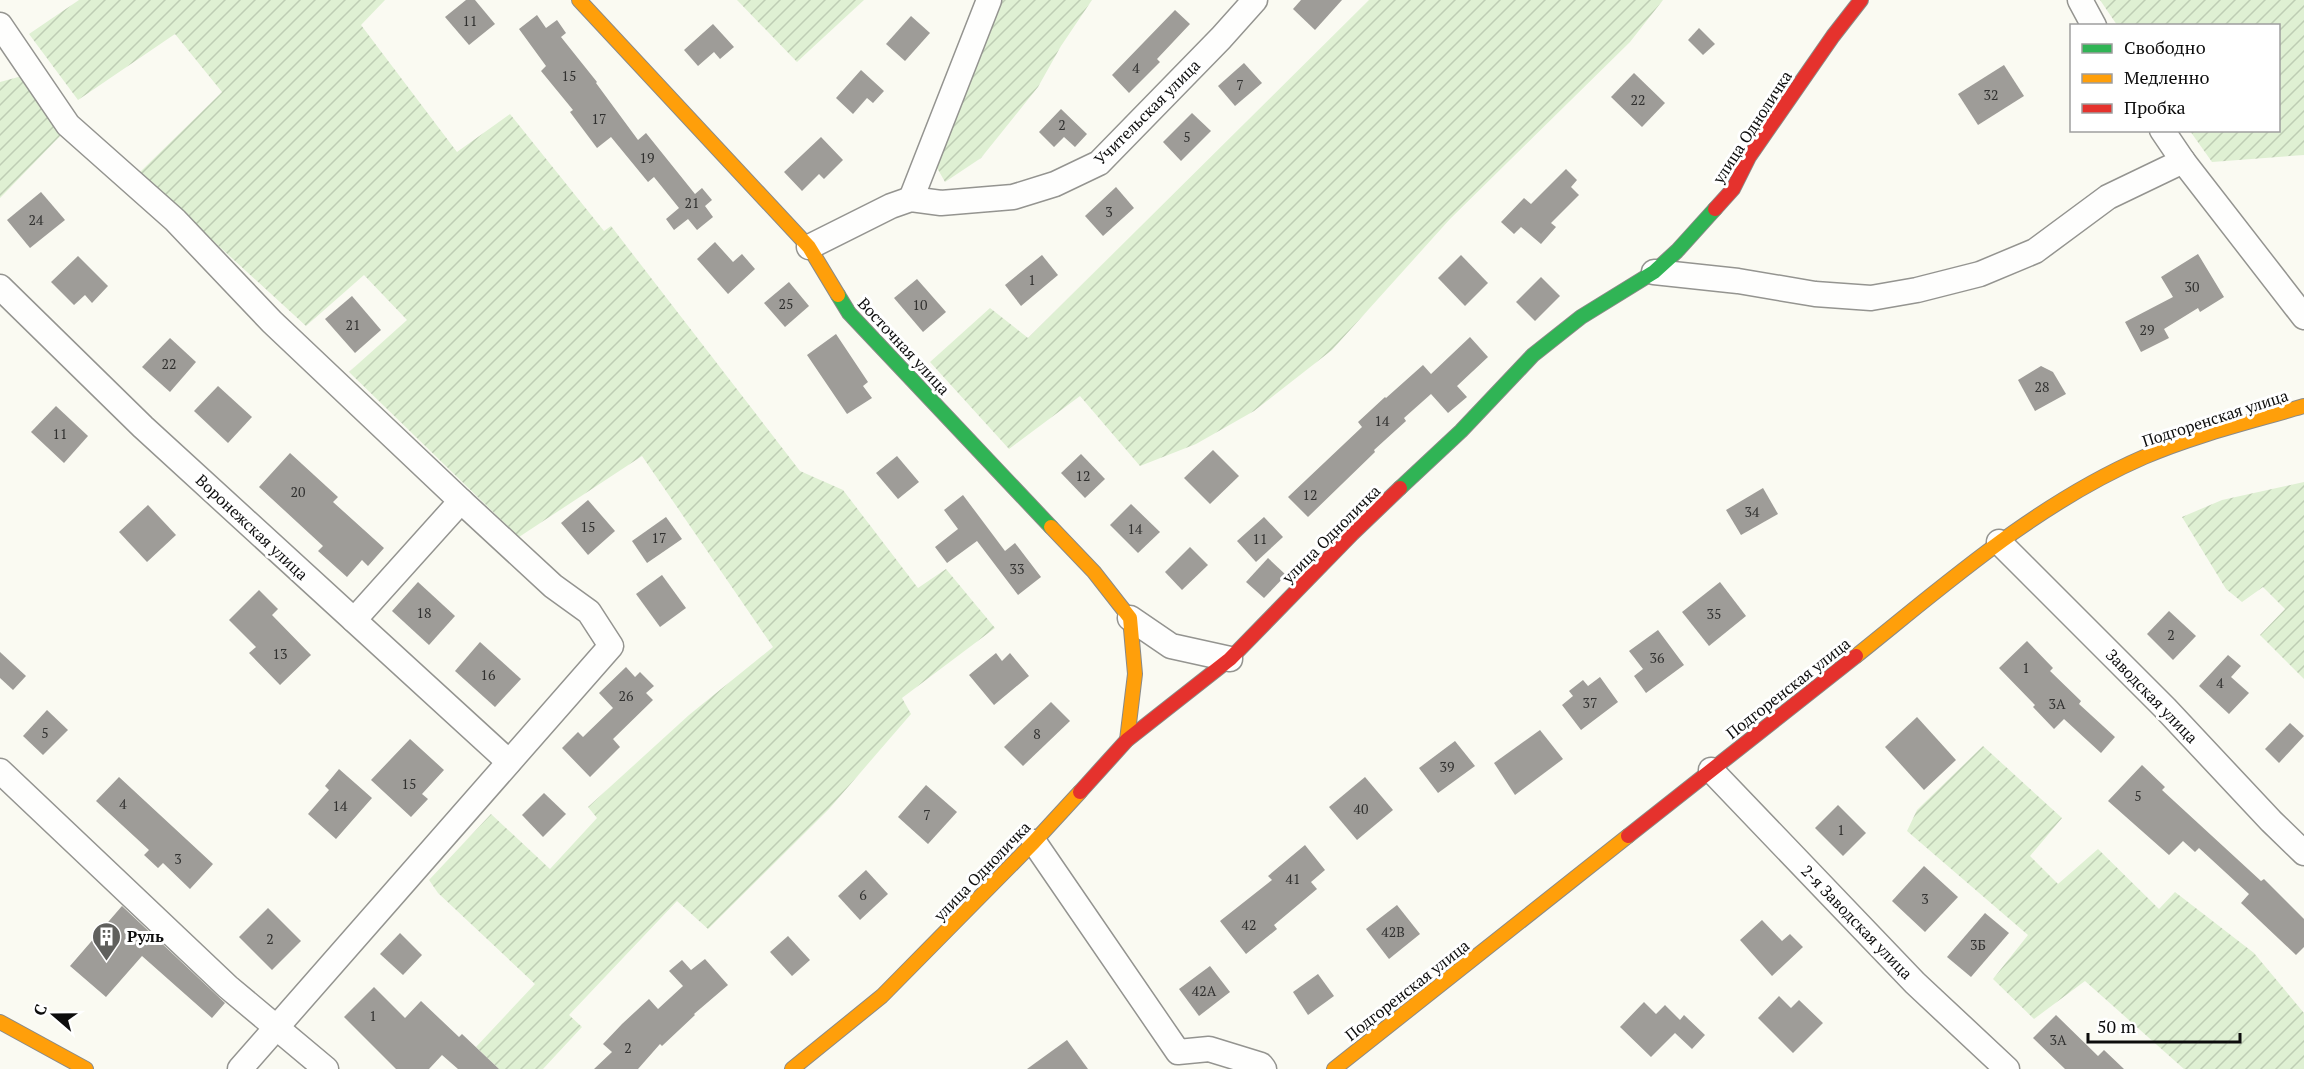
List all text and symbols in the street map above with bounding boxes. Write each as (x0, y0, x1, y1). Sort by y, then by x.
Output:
house number: 11 (463, 11, 477, 30)
legend (2070, 24, 2280, 132)
text: Свободно (2124, 35, 2206, 59)
street label: Учительская улица (1089, 54, 1205, 170)
house number: 4 (1132, 58, 1140, 77)
text: Медленно (2124, 65, 2210, 89)
house number: 15 (562, 66, 576, 85)
street label: улица Одноличка (1707, 66, 1797, 189)
house number: 7 (1236, 75, 1244, 94)
house number: 32 (1984, 85, 1998, 104)
house number: 22 (1631, 90, 1645, 109)
text: Пробка (2124, 95, 2186, 119)
house number: 17 (592, 109, 606, 128)
house number: 2 (1058, 115, 1066, 134)
house number: 5 (1183, 127, 1191, 146)
house number: 19 (640, 148, 654, 167)
house number: 21 (685, 193, 699, 212)
house number: 3 (1105, 202, 1113, 221)
house number: 24 (29, 210, 44, 229)
house number: 1 (1028, 270, 1036, 289)
house number: 30 (2185, 277, 2199, 296)
street label: Восточная улица (853, 293, 955, 399)
house number: 25 (779, 294, 793, 313)
house number: 10 (913, 295, 927, 314)
house number: 21 (346, 315, 360, 334)
house number: 29 (2140, 320, 2154, 339)
house number: 22 (162, 354, 176, 373)
house number: 28 (2035, 377, 2049, 396)
street label: Подгоренская улица (2139, 384, 2291, 452)
house number: 14 (1375, 411, 1390, 430)
house number: 11 (53, 424, 67, 443)
house number: 12 (1076, 466, 1090, 485)
street label: Воронежская улица (191, 469, 313, 585)
street label: улица Одноличка (1276, 480, 1385, 589)
house number: 20 (291, 482, 305, 501)
house number: 12 (1303, 485, 1317, 504)
house number: 34 (1745, 502, 1760, 521)
house number: 15 (581, 517, 595, 536)
house number: 14 (1128, 519, 1143, 538)
house number: 17 (652, 528, 666, 547)
house number: 11 (1253, 529, 1267, 548)
house number: 33 (1010, 559, 1024, 578)
house number: 18 (417, 603, 431, 622)
house number: 35 (1707, 604, 1721, 623)
house number: 2 (2167, 625, 2175, 644)
street label: Подгоренская улица (1721, 632, 1855, 744)
house number: 13 (273, 644, 287, 663)
street label: Заводская улица (2101, 644, 2203, 748)
house number: 36 (1650, 648, 1665, 667)
house number: 1 (2022, 658, 2030, 677)
house number: 16 (481, 665, 496, 684)
house number: 4 (2216, 673, 2224, 692)
house number: 26 (619, 686, 634, 705)
house number: 37 (1583, 693, 1597, 712)
house number: 3А (2048, 694, 2066, 713)
house number: 5 (41, 723, 49, 742)
house number: 8 (1033, 724, 1041, 743)
house number: 39 (1440, 757, 1454, 776)
house number: 15 (402, 774, 416, 793)
house number: 5 (2134, 786, 2142, 805)
house number: 4 (119, 794, 127, 813)
house number: 14 (333, 796, 348, 815)
house number: 40 (1354, 799, 1368, 818)
house number: 7 (923, 805, 931, 824)
street label: улица Одноличка (928, 816, 1035, 926)
house number: 1 (1837, 820, 1845, 839)
house number: 3 (174, 849, 182, 868)
street label: 2-я Заводская улица (1797, 860, 1917, 984)
house number: 41 (1286, 869, 1300, 888)
house number: 6 (859, 885, 867, 904)
house number: 3 (1921, 889, 1929, 908)
house number: 42 (1242, 915, 1256, 934)
building icon: Руль (90, 920, 122, 962)
house number: 42В (1381, 922, 1405, 941)
place label: Руль (127, 925, 164, 947)
house number: 2 (266, 929, 274, 948)
street label: Подгоренская улица (1340, 934, 1474, 1046)
house number: 3Б (1970, 935, 1986, 954)
house number: 42А (1192, 981, 1217, 1000)
north arrow (24, 985, 84, 1045)
text: С (28, 1001, 52, 1019)
house number: 1 (369, 1006, 377, 1025)
scale bar (2088, 1006, 2240, 1044)
text: 50 m (2097, 1014, 2137, 1038)
house number: 3А (2049, 1030, 2067, 1049)
house number: 2 (624, 1038, 632, 1057)

